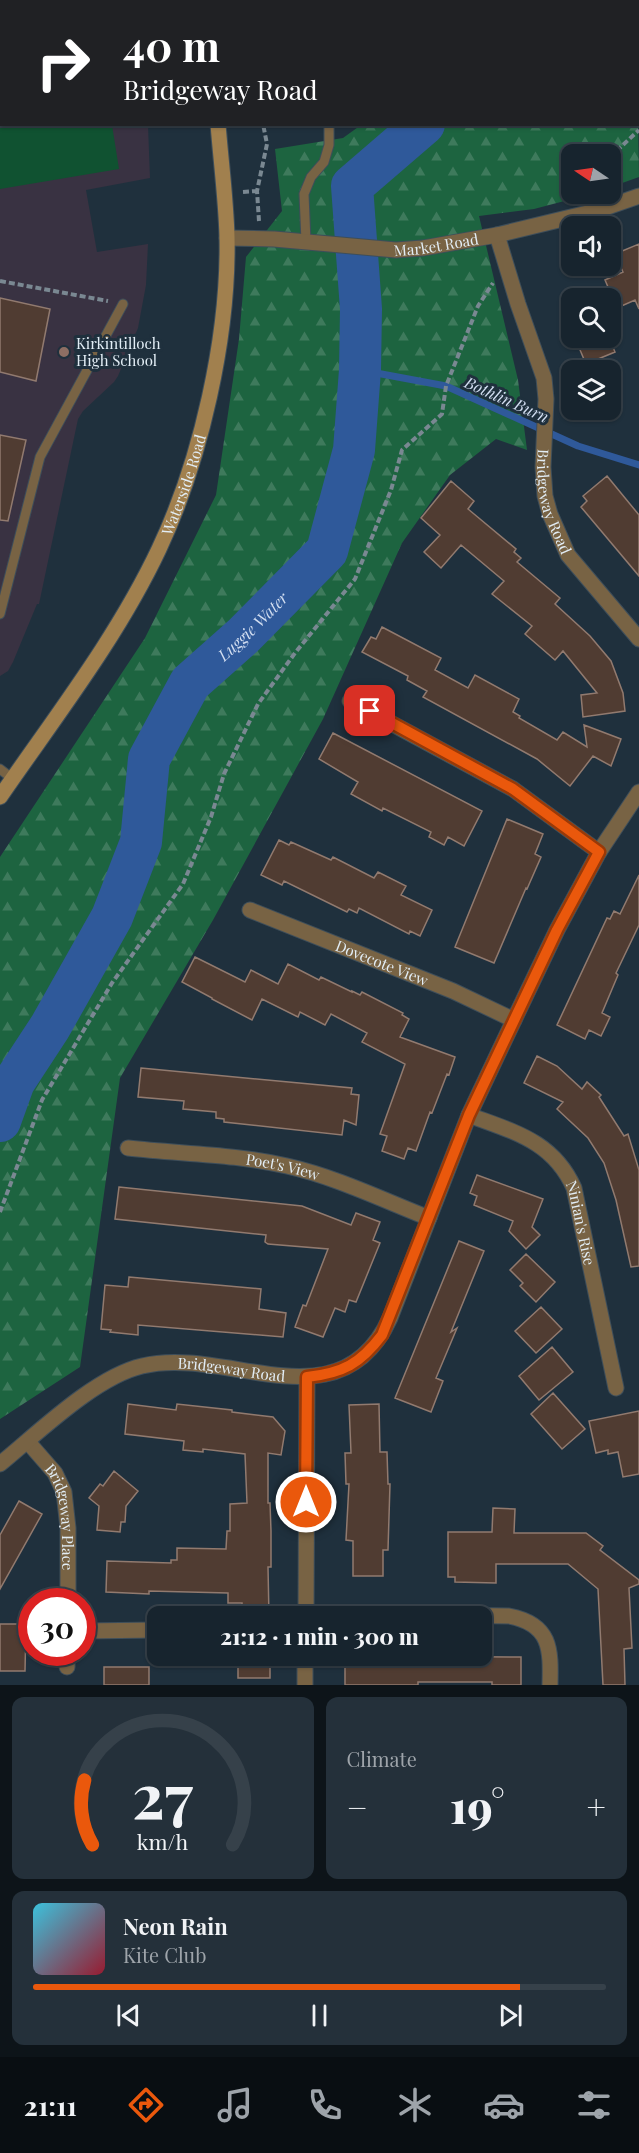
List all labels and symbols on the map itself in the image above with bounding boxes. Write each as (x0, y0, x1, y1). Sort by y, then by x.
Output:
north arrow (561, 144, 621, 204)
street label: Market Road (393, 228, 480, 260)
place label: Kirkintilloch High School (76, 333, 161, 370)
marker: Kirkintilloch High School (57, 345, 71, 359)
water label: Bothlin Burn (461, 371, 552, 427)
street label: Waterside Road (156, 432, 210, 539)
street label: Bridgeway Road (533, 449, 576, 557)
water label: Luggie Water (212, 586, 292, 665)
pin (344, 685, 395, 736)
street label: Dovecote View (333, 935, 432, 990)
street label: Poet's View (245, 1149, 323, 1185)
street label: Ninian's Rise (562, 1177, 600, 1267)
street label: Bridgeway Road (177, 1352, 286, 1386)
street label: Bridgeway Place (41, 1459, 78, 1570)
position arrow (274, 1470, 338, 1534)
speed limit sign: 30 (18, 1588, 96, 1666)

